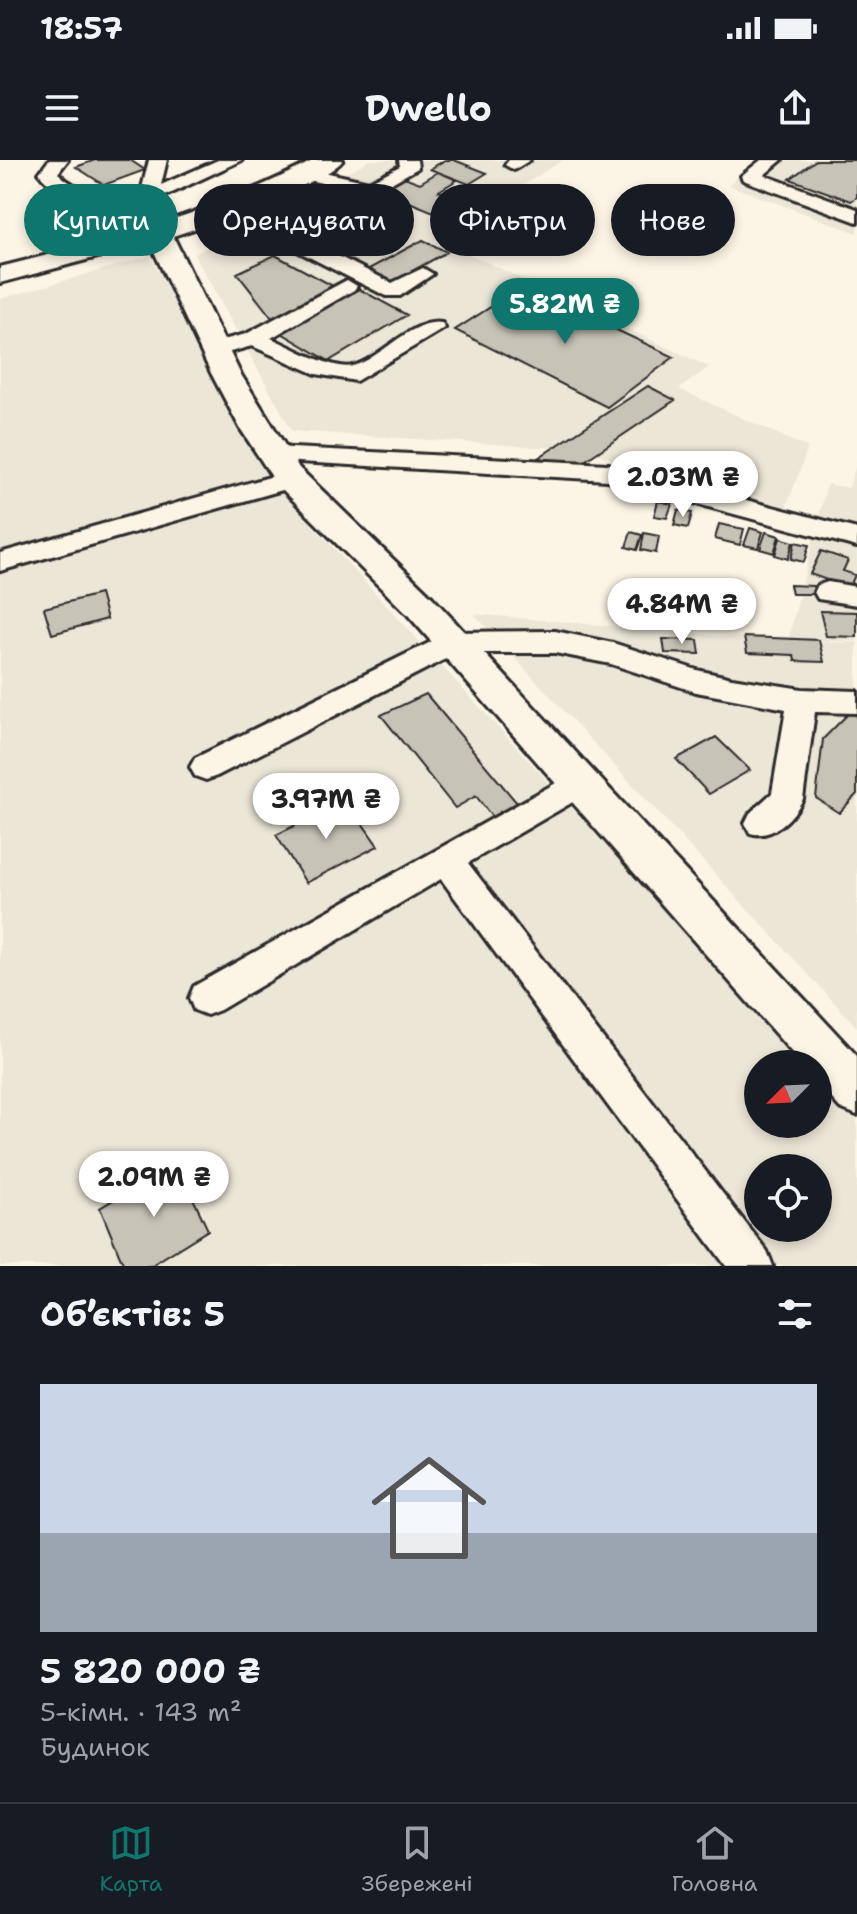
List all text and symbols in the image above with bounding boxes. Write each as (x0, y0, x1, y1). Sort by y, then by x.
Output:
text: 18:57 (40, 8, 123, 49)
text: Dwello (365, 84, 492, 133)
icon: menu (40, 86, 84, 130)
icon: share (773, 86, 817, 130)
chip: Купити (24, 184, 178, 256)
chip: Орендувати (194, 184, 414, 256)
chip: Фільтри (430, 184, 595, 256)
chip: Нове (611, 184, 735, 256)
pin: 5.82M ₴ (491, 278, 639, 346)
text: 5.82M ₴ (509, 286, 621, 321)
pin: 2.03M ₴ (609, 451, 757, 519)
text: 2.03M ₴ (626, 459, 740, 494)
pin: 4.84M ₴ (608, 578, 756, 646)
text: 4.84M ₴ (625, 586, 739, 621)
pin: 3.97M ₴ (252, 773, 400, 841)
text: 3.97M ₴ (271, 781, 381, 816)
north arrow (744, 1050, 832, 1138)
map controls (744, 1050, 832, 1242)
pin: 2.09M ₴ (80, 1151, 228, 1219)
button: locate (744, 1154, 832, 1242)
text: 2.09M ₴ (97, 1159, 211, 1194)
text: Об’єктів: 5 (40, 1291, 225, 1337)
icon: filters (773, 1292, 817, 1336)
icon: home (357, 1436, 501, 1580)
text: 5 820 000 ₴ (40, 1648, 261, 1694)
text: 5-кімн. · 143 m² (40, 1694, 242, 1729)
text: Будинок (40, 1729, 150, 1764)
tab: Карта (99, 1821, 162, 1898)
tab: Збережені (361, 1821, 473, 1898)
tab: Головна (672, 1821, 758, 1898)

